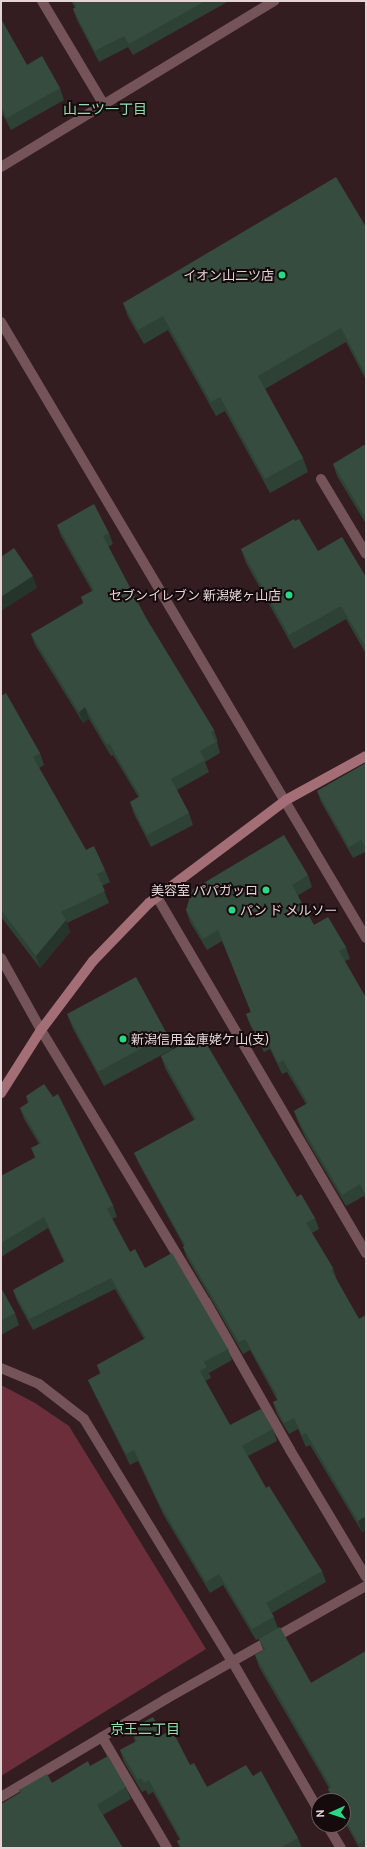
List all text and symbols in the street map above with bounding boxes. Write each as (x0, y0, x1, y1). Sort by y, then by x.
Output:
district label: 山二ツ一丁目 (63, 101, 147, 117)
place label: イオン山二ツ店 (183, 267, 274, 283)
marker: イオン山二ツ店 (277, 270, 287, 280)
place label: セブンイレブン 新潟姥ヶ山店 (109, 587, 281, 603)
marker: セブンイレブン 新潟姥ヶ山店 (284, 590, 294, 600)
place label: 美容室 パパガッロ (151, 882, 258, 898)
marker: 美容室 パパガッロ (261, 885, 271, 895)
place label: パン ド メルソー (240, 902, 337, 918)
marker: パン ド メルソー (227, 905, 237, 915)
place label: 新潟信用金庫姥ケ山(支) (131, 1031, 269, 1047)
marker: 新潟信用金庫姥ケ山(支) (118, 1034, 128, 1044)
district label: 京王二丁目 (110, 1721, 180, 1737)
north arrow (311, 1793, 351, 1833)
text: N (313, 1809, 327, 1818)

